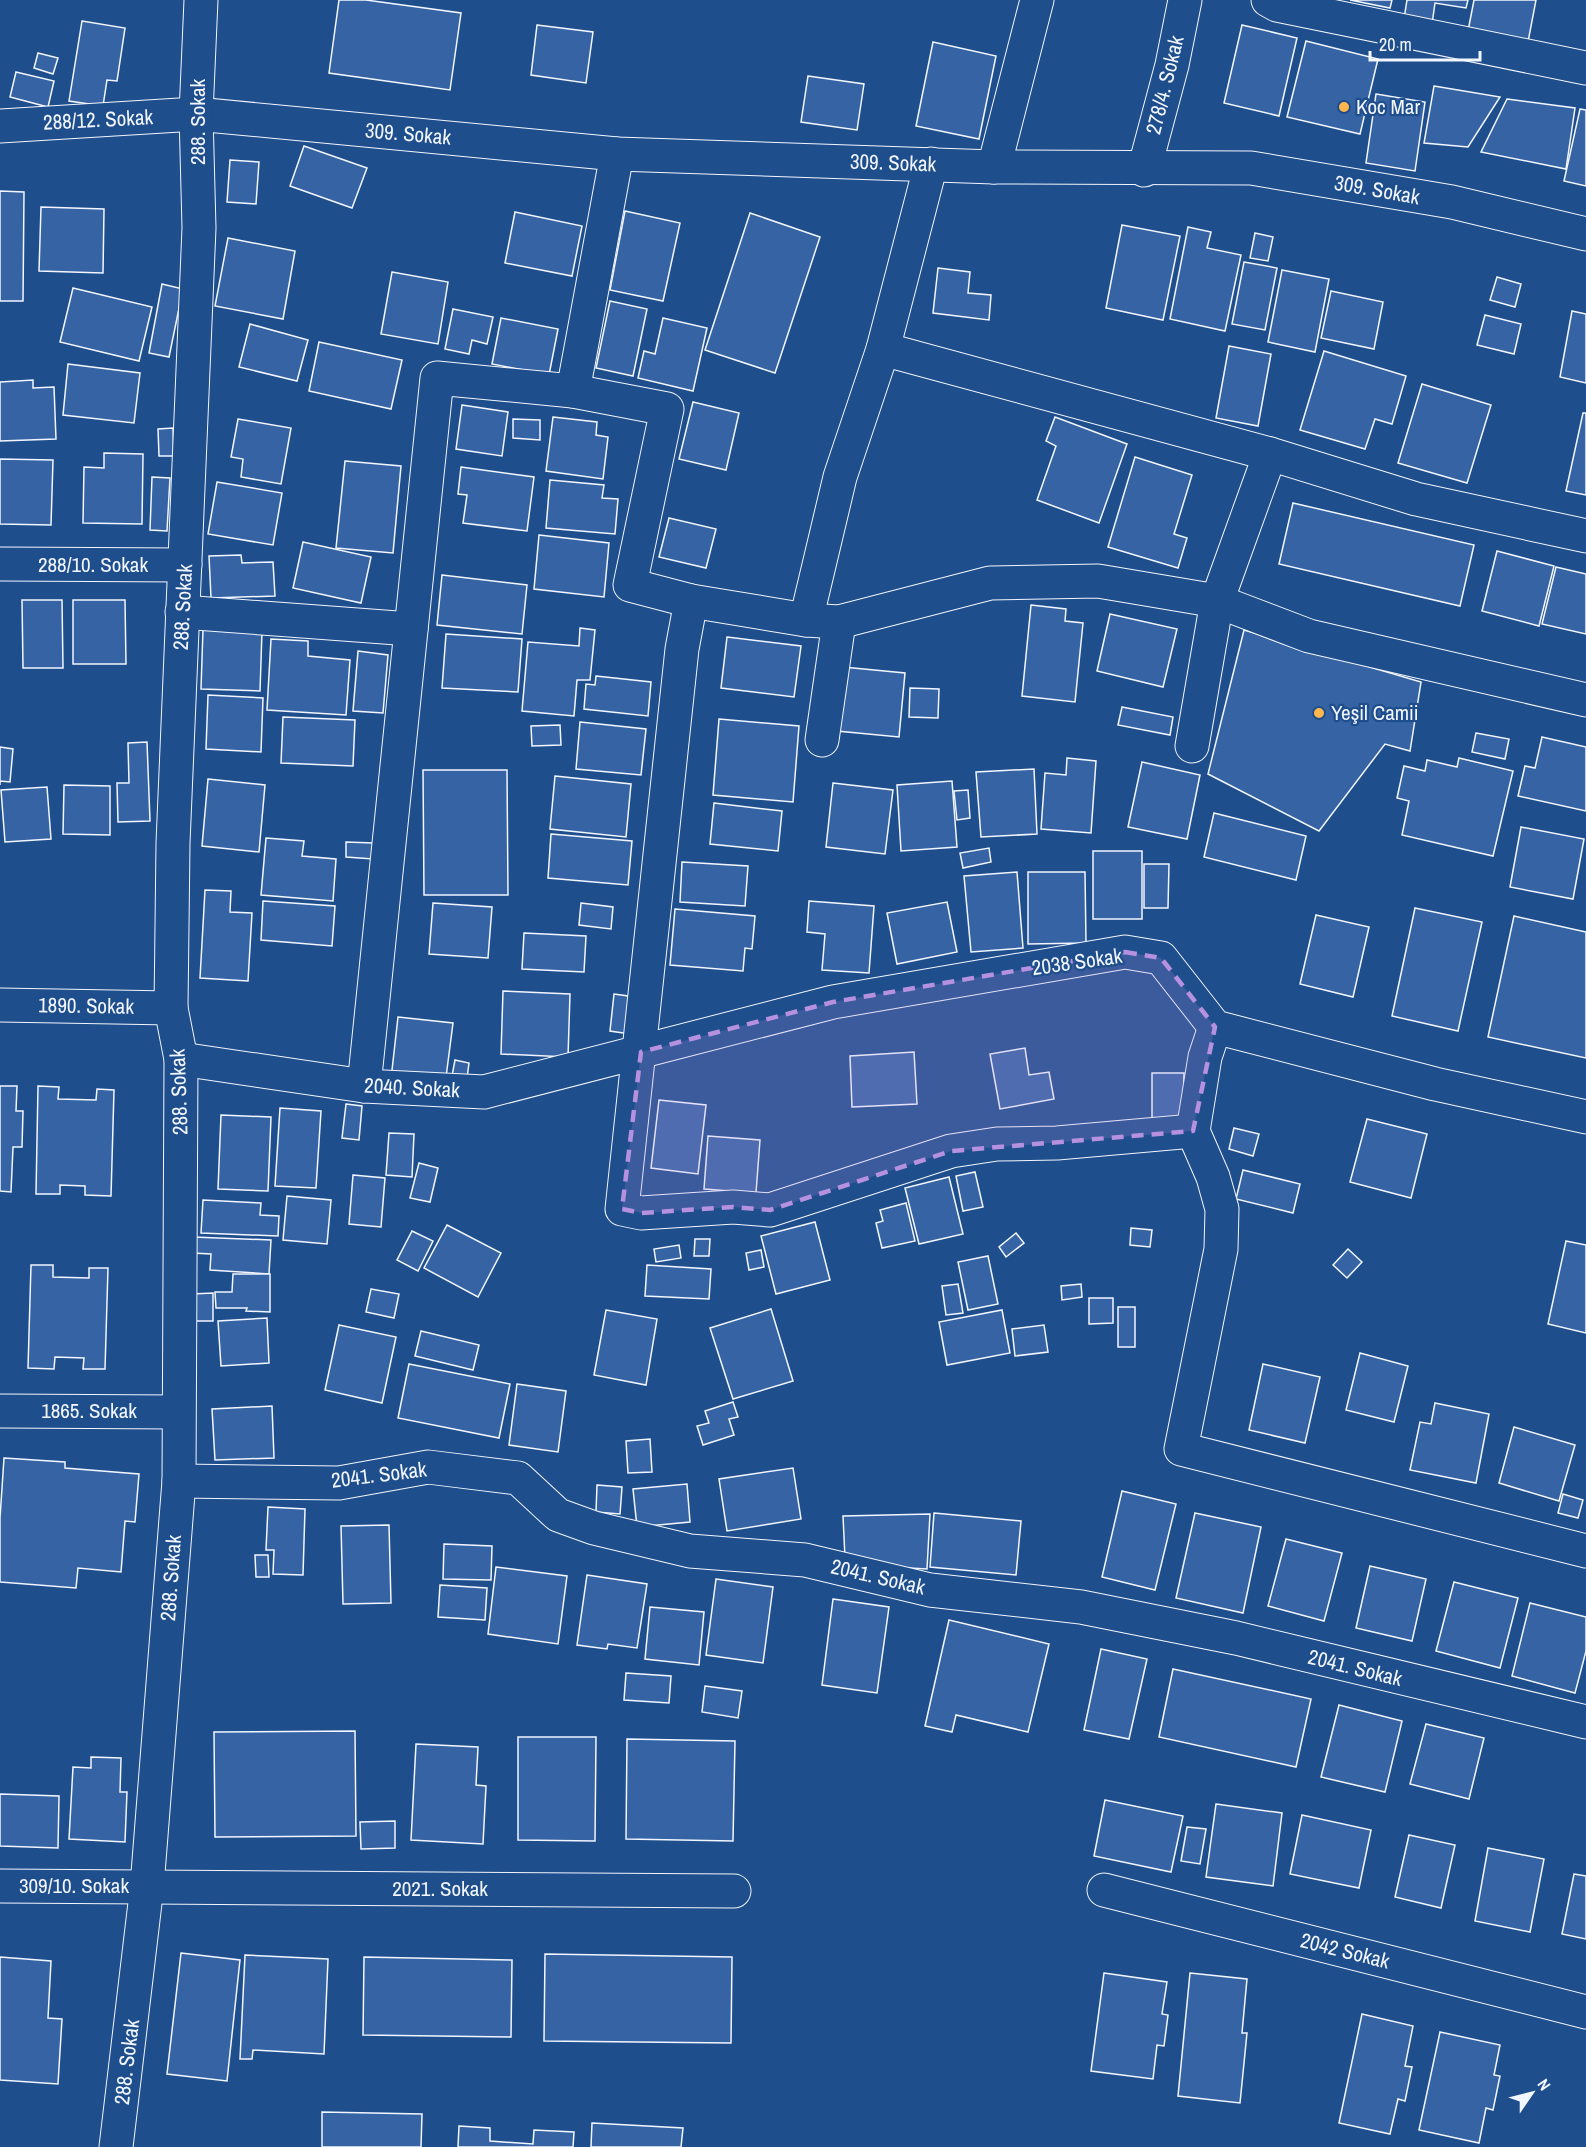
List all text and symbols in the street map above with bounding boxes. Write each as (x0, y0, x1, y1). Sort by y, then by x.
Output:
scale bar (1370, 24, 1480, 62)
street label: 278/4. Sokak (1138, 32, 1191, 137)
text: 20 m (1379, 32, 1412, 57)
street label: 288. Sokak (183, 79, 212, 165)
place label: Koc Mar (1356, 92, 1420, 121)
marker: Koc Mar (1337, 100, 1351, 114)
street label: 288/12. Sokak (42, 102, 154, 137)
street label: 309. Sokak (364, 115, 453, 152)
street label: 309. Sokak (849, 147, 937, 179)
street label: 309. Sokak (1332, 168, 1422, 211)
street label: 288/10. Sokak (38, 550, 148, 579)
street label: 288. Sokak (166, 563, 199, 651)
place label: Yeşil Camii (1331, 698, 1419, 727)
marker: Yeşil Camii (1312, 706, 1326, 720)
street label: 2038 Sokak (1030, 941, 1124, 982)
street label: 1890. Sokak (38, 990, 135, 1021)
street label: 288. Sokak (162, 1048, 194, 1136)
street label: 2040. Sokak (363, 1071, 461, 1105)
street label: 1865. Sokak (41, 1396, 137, 1425)
street label: 2041. Sokak (330, 1454, 429, 1495)
street label: 288. Sokak (153, 1534, 188, 1622)
street label: 2041. Sokak (828, 1552, 928, 1601)
street label: 2041. Sokak (1305, 1642, 1405, 1693)
street label: 309/10. Sokak (19, 1871, 129, 1900)
street label: 2021. Sokak (392, 1874, 488, 1903)
street label: 2042 Sokak (1297, 1925, 1393, 1976)
street label: 288. Sokak (107, 2017, 146, 2106)
north arrow (1502, 2063, 1562, 2123)
text: N (1533, 2074, 1556, 2095)

